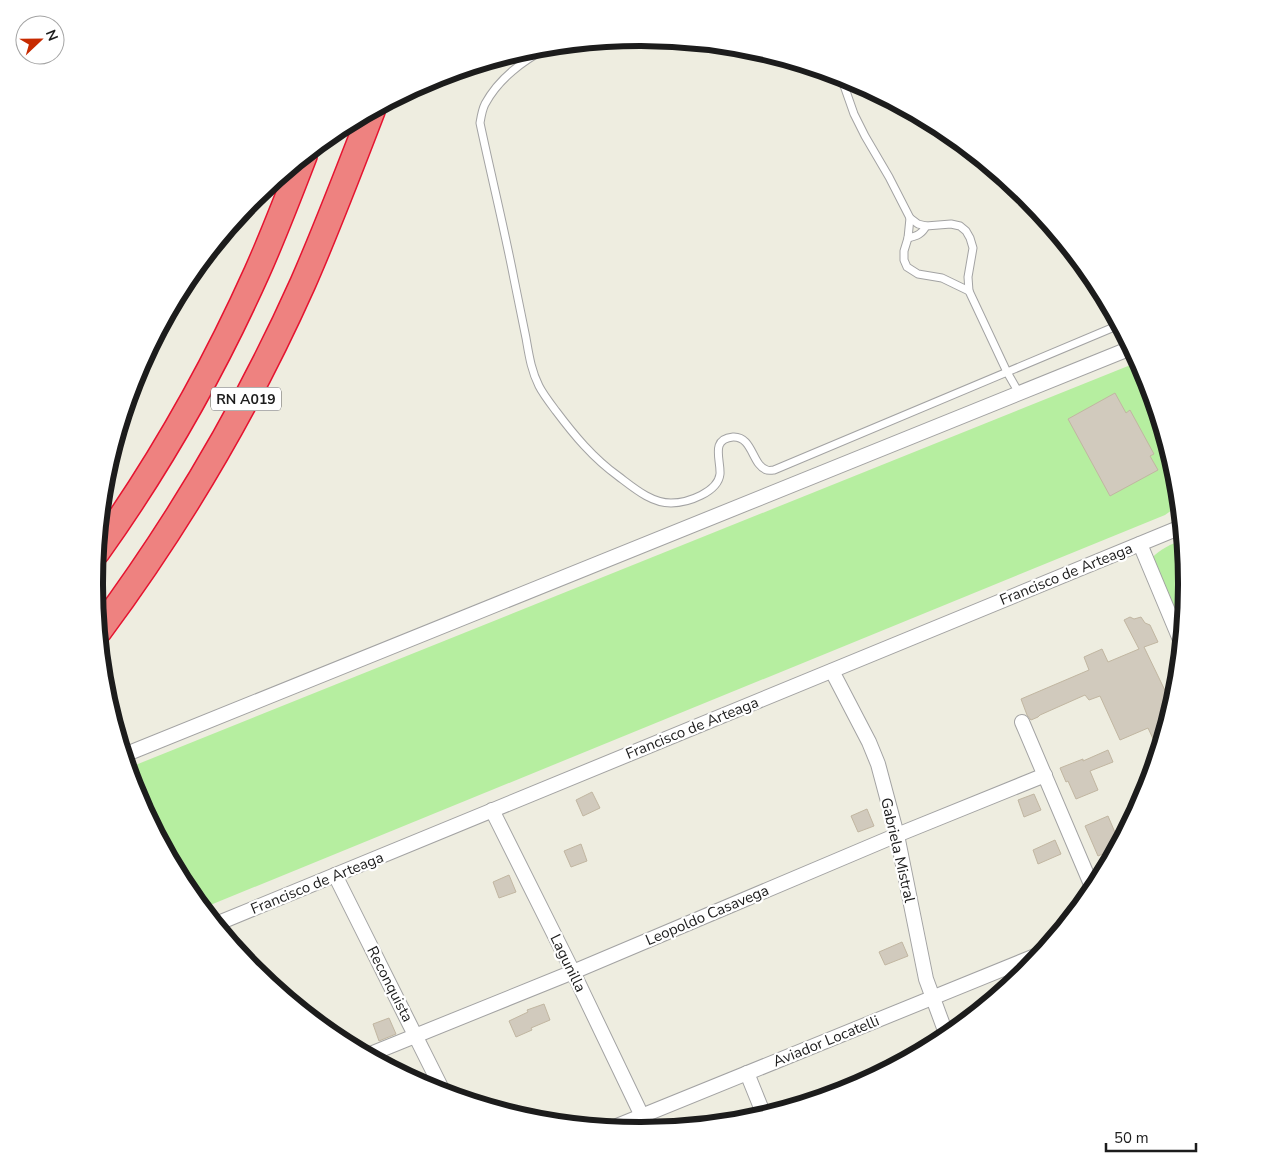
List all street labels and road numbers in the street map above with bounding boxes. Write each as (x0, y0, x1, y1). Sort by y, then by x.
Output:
road number: RN A019 (211, 388, 281, 410)
street label: Francisco de Arteaga (997, 538, 1135, 610)
street label: Francisco de Arteaga (623, 692, 761, 764)
street label: Gabriela Mistral (876, 796, 920, 905)
street label: Francisco de Arteaga (248, 847, 386, 919)
street label: Leopoldo Casavega (642, 880, 772, 950)
street label: Lagunilla (545, 931, 591, 995)
street label: Reconquista (362, 943, 418, 1025)
street label: Aviador Locatelli (770, 1011, 882, 1071)

